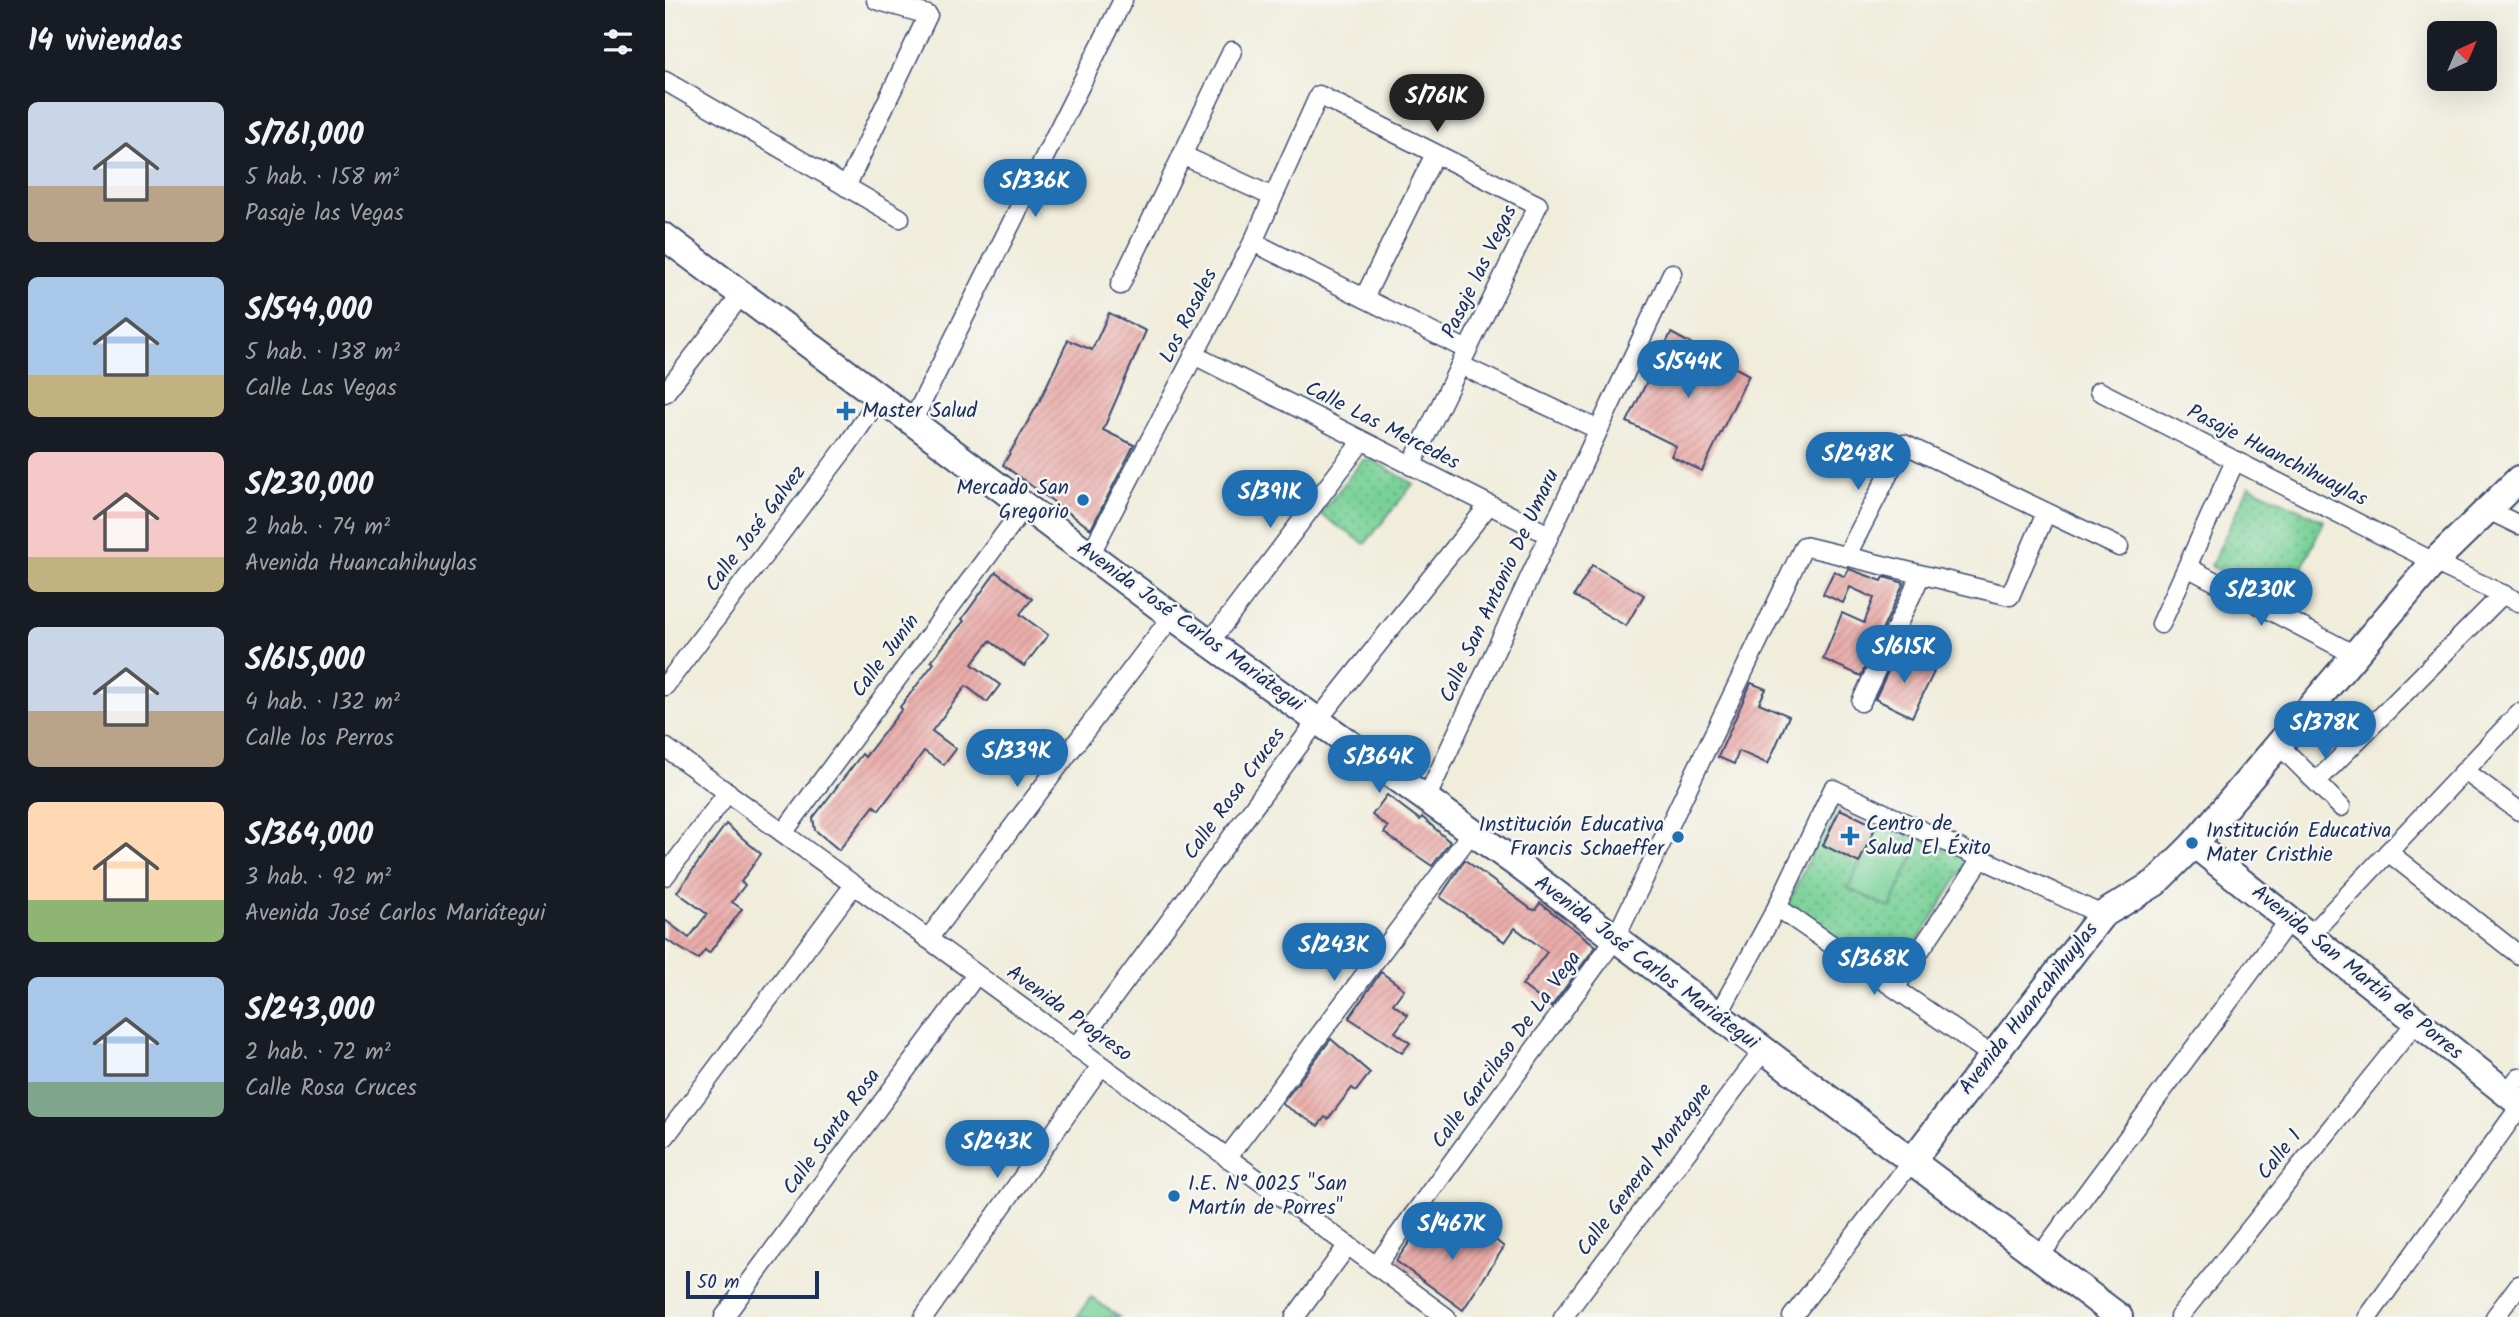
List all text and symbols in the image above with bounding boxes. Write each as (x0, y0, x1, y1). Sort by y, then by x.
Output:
text: 14 viviendas (28, 18, 183, 66)
north arrow (2427, 21, 2497, 91)
map controls (2427, 21, 2497, 91)
icon: filters (599, 23, 637, 61)
pin: S/761K (1380, 74, 1494, 134)
text: S/761K (1405, 79, 1469, 115)
text: S/761,000 (245, 112, 364, 160)
icon: home (84, 130, 168, 214)
text: 5 hab. · 158 m² (245, 160, 399, 196)
pin: S/336K (978, 160, 1092, 219)
text: S/336K (1000, 164, 1070, 200)
text: Pasaje las Vegas (245, 196, 404, 232)
street label: Pasaje las Vegas (1433, 200, 1527, 344)
street label: Los Rosales (1151, 263, 1227, 369)
text: S/544,000 (245, 287, 372, 335)
icon: home (84, 305, 168, 389)
text: 5 hab. · 138 m² (245, 335, 400, 371)
pin: S/544K (1631, 340, 1745, 400)
text: S/544K (1653, 345, 1723, 381)
text: Calle Las Vegas (245, 371, 397, 407)
street label: Calle Las Mercedes (1299, 373, 1465, 479)
place label: Master Salud (862, 395, 978, 428)
street label: Pasaje Huanchihuaylas (2181, 396, 2373, 516)
marker: Master Salud (836, 401, 856, 421)
pin: S/248K (1801, 433, 1915, 492)
text: S/248K (1822, 437, 1894, 473)
street label: Calle José Galvez (697, 458, 815, 600)
text: S/230,000 (245, 462, 373, 510)
street label: Calle San Antonio De Umaru (1431, 464, 1569, 708)
pin: S/391K (1213, 470, 1327, 530)
place label: Mercado San Gregorio (956, 472, 1069, 529)
text: S/391K (1238, 475, 1302, 511)
icon: home (84, 480, 168, 564)
marker: Mercado San Gregorio (1075, 492, 1091, 508)
text: 2 hab. · 74 m² (245, 510, 390, 546)
street label: Avenida José Carlos Mariátegui (1069, 533, 1311, 722)
text: Avenida Huancahihuylas (245, 546, 477, 582)
pin: S/230K (2204, 568, 2318, 628)
text: S/230K (2226, 573, 2296, 609)
street label: Calle Junín (843, 607, 929, 705)
pin: S/615K (1847, 626, 1961, 685)
text: S/615K (1872, 630, 1936, 666)
text: S/615,000 (245, 637, 365, 685)
icon: home (84, 655, 168, 739)
text: 4 hab. · 132 m² (245, 685, 400, 721)
pin: S/378K (2268, 702, 2382, 761)
text: S/378K (2290, 706, 2360, 742)
text: Calle los Perros (245, 721, 394, 757)
street label: Calle Rosa Cruces (1176, 721, 1295, 867)
pin: S/339K (960, 730, 1074, 789)
text: S/339K (982, 734, 1052, 770)
pin: S/364K (1322, 736, 1436, 795)
text: S/364K (1344, 740, 1414, 776)
place label: Centro de Salud El Éxito (1866, 808, 1991, 865)
place label: Institución Educativa Francis Schaeffer (1479, 809, 1665, 866)
text: S/364,000 (245, 812, 373, 860)
place label: Institución Educativa Mater Cristhie (2206, 815, 2391, 872)
marker: Centro de Salud El Éxito (1840, 826, 1860, 846)
marker: Institución Educativa Francis Schaeffer (1670, 829, 1686, 845)
icon: home (84, 830, 168, 914)
marker: Institución Educativa Mater Cristhie (2184, 835, 2200, 851)
text: 3 hab. · 92 m² (245, 860, 391, 896)
street label: Avenida José Carlos Mariátegui (1527, 867, 1766, 1059)
street label: Avenida San Martín de Porres (2244, 877, 2470, 1069)
text: Avenida José Carlos Mariátegui (245, 896, 545, 932)
street label: Avenida Huancahihuylas (1951, 915, 2107, 1103)
pin: S/243K (1277, 923, 1391, 983)
text: S/243K (1298, 928, 1370, 964)
pin: S/368K (1817, 937, 1931, 997)
text: S/368K (1838, 942, 1910, 978)
street label: Calle Garcilaso De La Vega (1424, 944, 1590, 1156)
street label: Avenida Progreso (999, 957, 1139, 1071)
text: S/243,000 (245, 987, 374, 1035)
icon: home (84, 1005, 168, 1089)
text: 2 hab. · 72 m² (245, 1035, 391, 1071)
street label: Calle Santa Rosa (775, 1062, 889, 1202)
text: Calle Rosa Cruces (245, 1071, 417, 1107)
street label: Calle General Montagne (1569, 1076, 1722, 1264)
pin: S/243K (940, 1120, 1054, 1180)
street label: Calle 1 (2249, 1122, 2311, 1188)
text: S/243K (961, 1125, 1033, 1161)
place label: I.E. N° 0025 "San Martín de Porres" (1188, 1168, 1347, 1225)
marker: I.E. N° 0025 "San Martín de Porres" (1166, 1188, 1182, 1204)
pin: S/467K (1395, 1202, 1509, 1262)
text: S/467K (1418, 1207, 1486, 1243)
scale bar (686, 1268, 819, 1300)
text: 50 m (697, 1268, 739, 1298)

